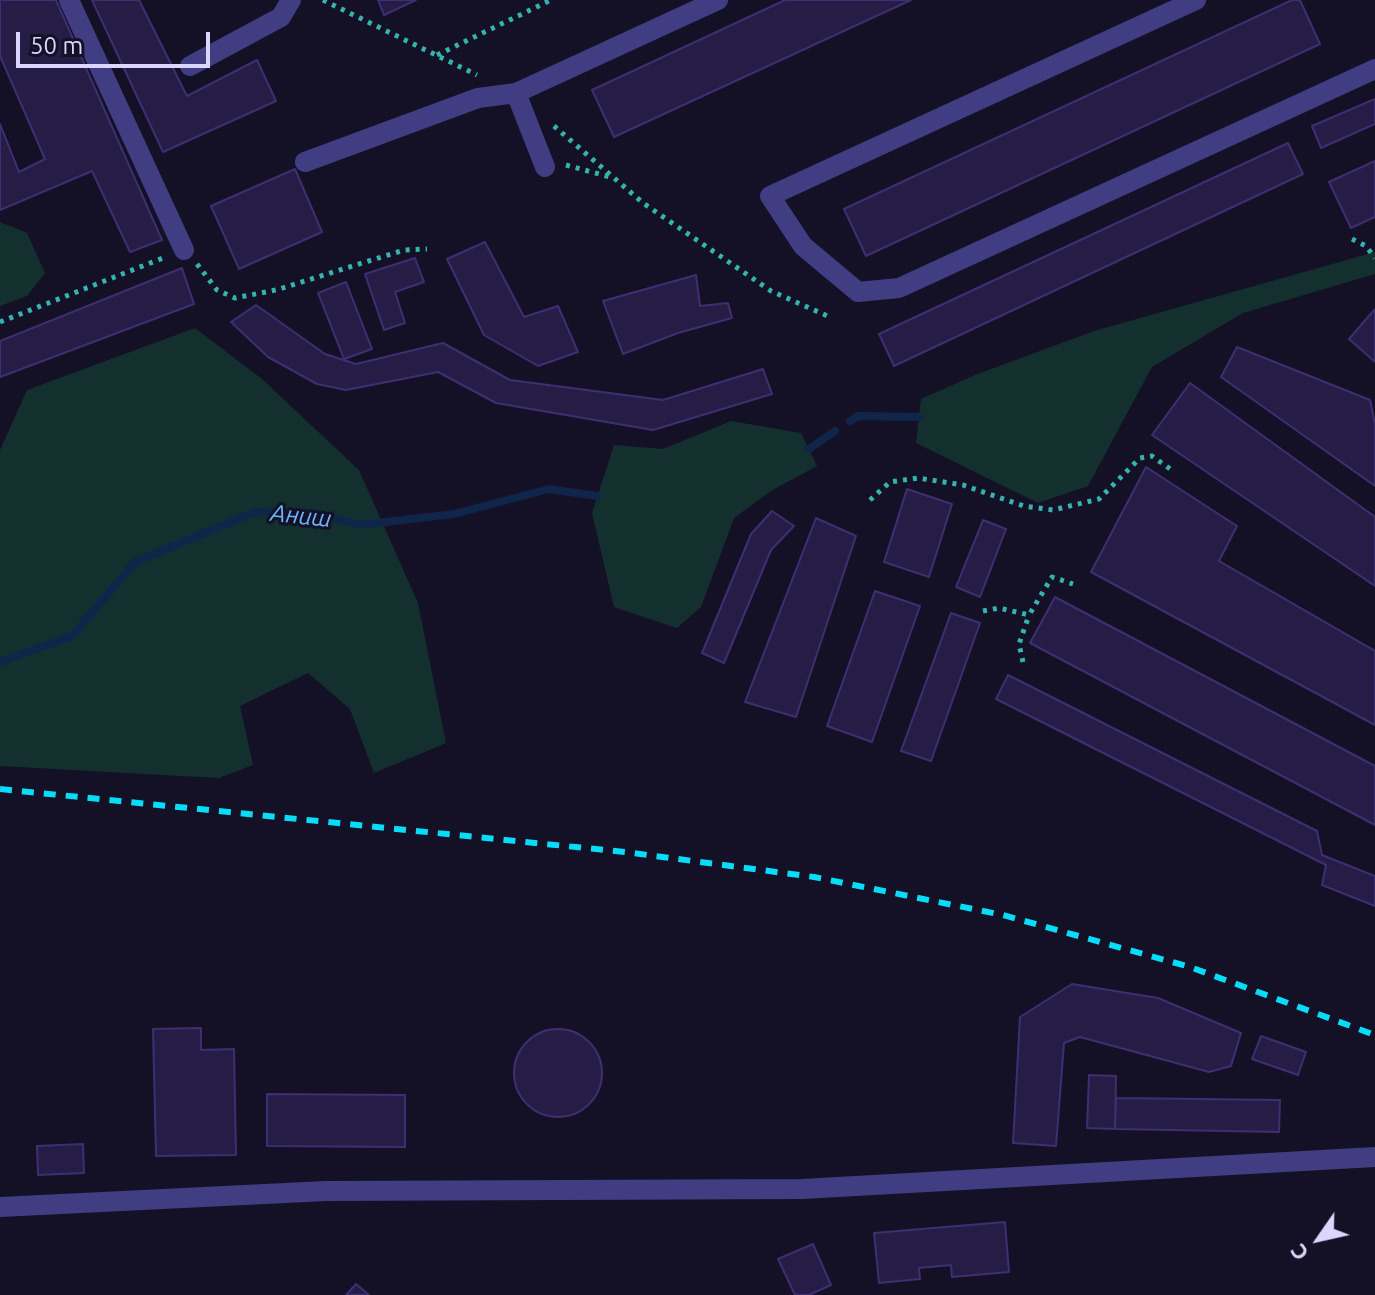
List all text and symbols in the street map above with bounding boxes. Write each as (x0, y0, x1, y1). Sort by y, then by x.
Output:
scale bar (20, 16, 214, 66)
text: 50 m (30, 32, 83, 59)
water label: Аниш (269, 498, 333, 534)
north arrow (1279, 1199, 1359, 1279)
text: С (1284, 1240, 1313, 1266)

